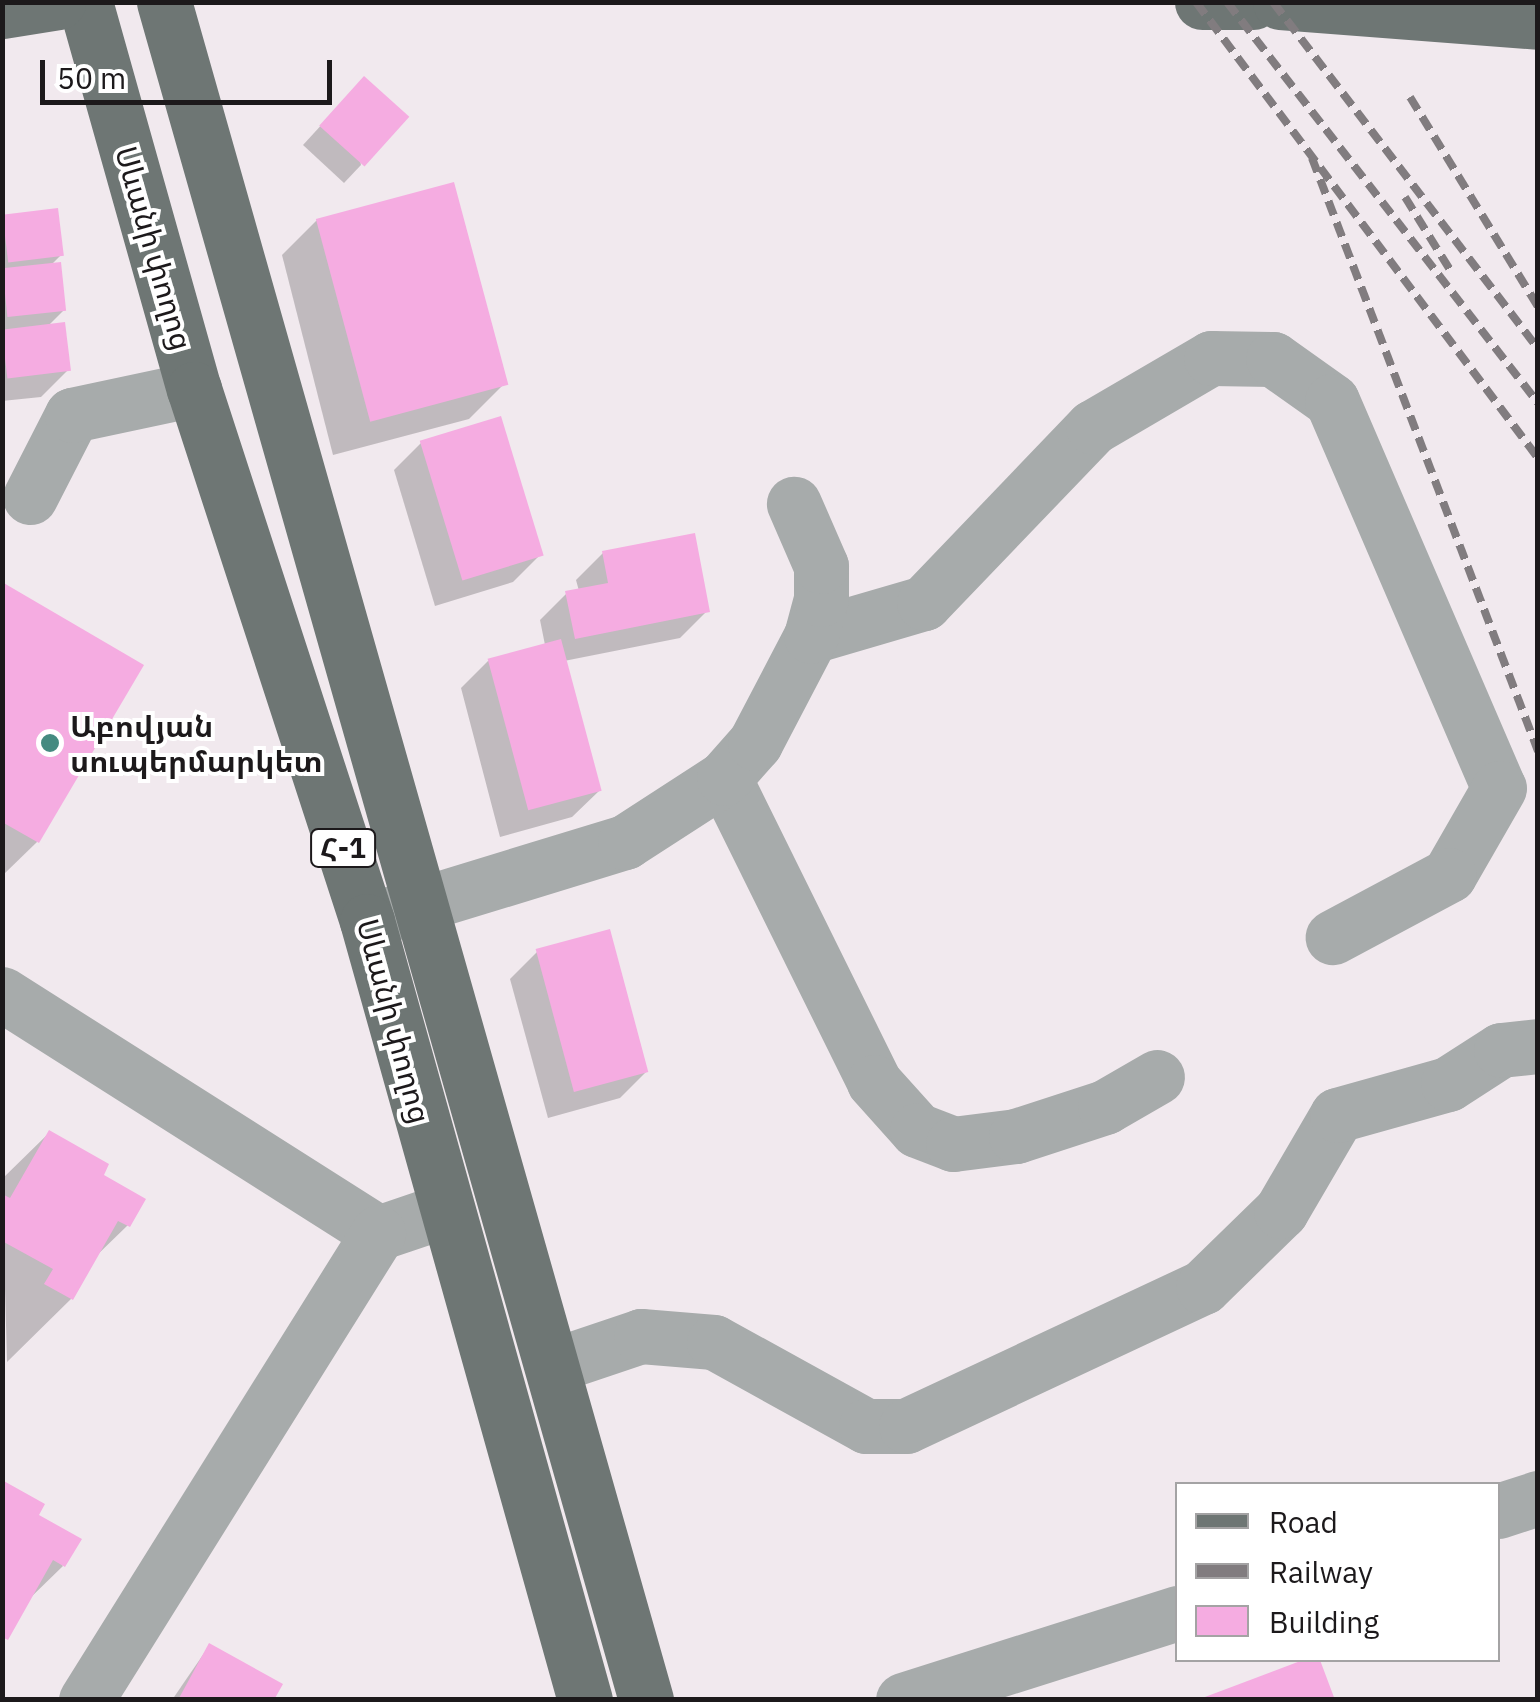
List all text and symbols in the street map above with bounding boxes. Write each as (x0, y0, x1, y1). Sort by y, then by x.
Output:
scale bar (45, 40, 338, 102)
text: 50 m (57, 58, 126, 97)
street label: Սևանի փողոց (108, 142, 200, 354)
place label: Աբովյան սուպերմարկետ (70, 708, 323, 778)
marker: Աբովյան սուպերմարկետ (39, 732, 61, 754)
road number: Հ-1 (308, 825, 378, 871)
street label: Սևանի փողոց (349, 915, 439, 1127)
legend (1175, 1482, 1500, 1662)
text: Road (1269, 1502, 1338, 1541)
text: Railway (1269, 1552, 1373, 1591)
text: Building (1269, 1602, 1379, 1641)

